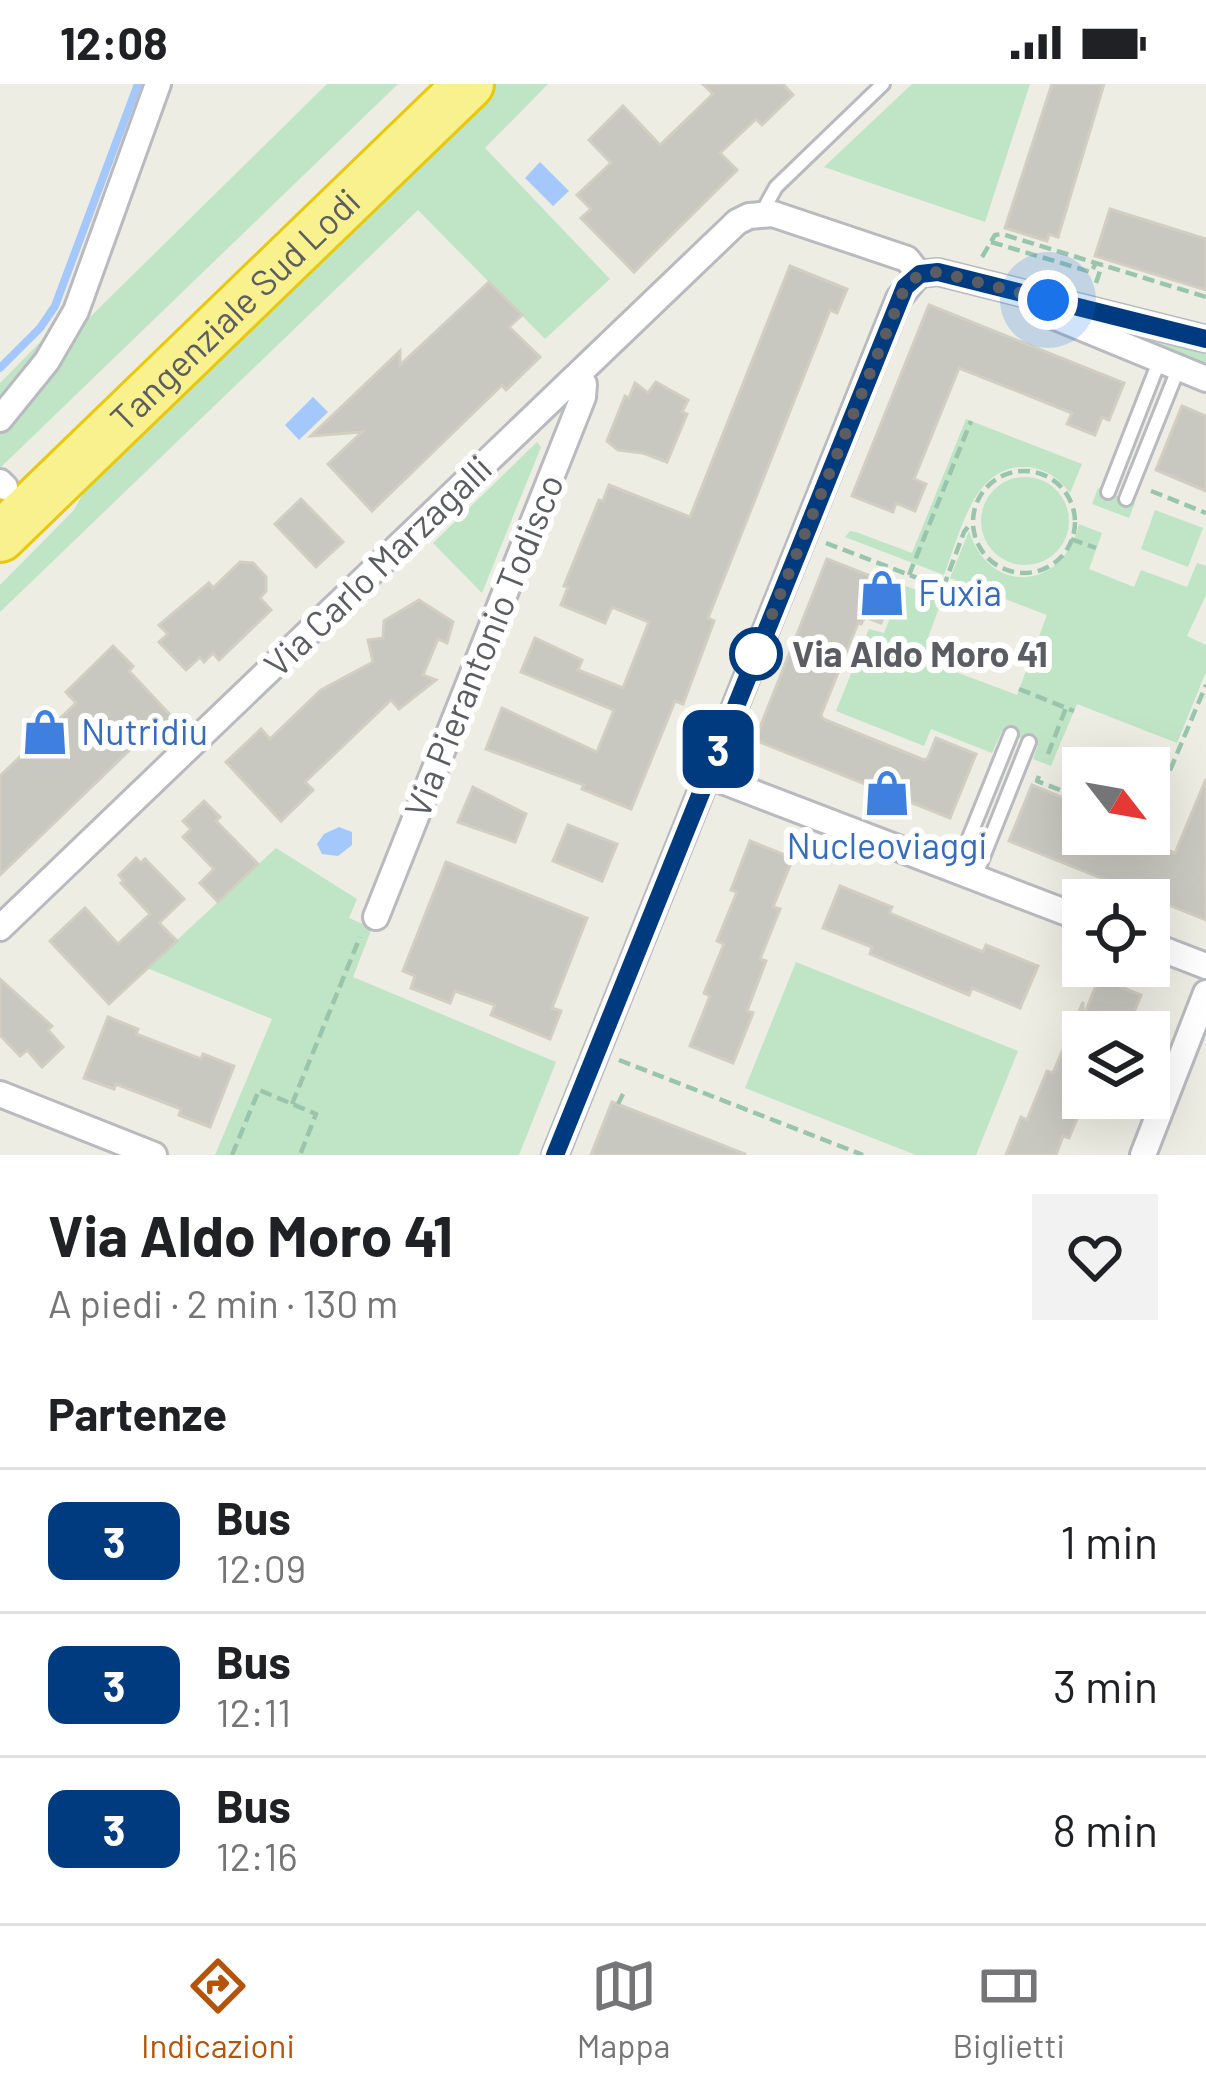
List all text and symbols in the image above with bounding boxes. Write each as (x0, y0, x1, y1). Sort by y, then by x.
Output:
text: 12:08 (60, 15, 168, 69)
street label: Tangenziale Sud Lodi (101, 179, 368, 439)
your location (1018, 270, 1078, 330)
street label: Via Carlo Marzagalli (254, 445, 500, 684)
street label: Via Pierantonio Todisco (394, 468, 571, 823)
shop icon: Fuxia (857, 568, 907, 618)
place label: Fuxia (918, 570, 1002, 613)
marker: Via Aldo Moro 41 (731, 629, 781, 679)
place label: Via Aldo Moro 41 (792, 631, 1048, 674)
shop icon: Nutridiu (20, 707, 70, 757)
place label: Nutridiu (81, 709, 208, 752)
line badge: 3 (679, 710, 757, 788)
text: 3 (707, 724, 729, 774)
north arrow (1062, 747, 1170, 855)
map controls (1062, 747, 1170, 1119)
shop icon: Nucleoviaggi (862, 768, 912, 818)
place label: Nucleoviaggi (786, 823, 988, 866)
button: locate (1062, 879, 1170, 987)
button: layers (1062, 1011, 1170, 1119)
button: heart (1032, 1194, 1158, 1320)
text: Via Aldo Moro 41 (48, 1200, 453, 1268)
text: A piedi · 2 min · 130 m (48, 1279, 398, 1326)
text: Partenze (48, 1386, 227, 1440)
text: Bus (216, 1490, 291, 1544)
text: 1 min (1060, 1514, 1158, 1568)
text: 3 (103, 1516, 125, 1566)
text: 12:09 (216, 1544, 306, 1591)
text: Bus (216, 1634, 291, 1688)
text: 3 min (1053, 1658, 1158, 1712)
text: 3 (103, 1660, 125, 1710)
text: 12:11 (216, 1688, 291, 1735)
text: Bus (216, 1778, 291, 1832)
text: 8 min (1053, 1802, 1158, 1856)
text: 3 (103, 1804, 125, 1854)
text: 12:16 (216, 1832, 298, 1879)
tab: Indicazioni (141, 1953, 295, 2065)
tab: Mappa (577, 1953, 671, 2065)
tab: Biglietti (952, 1953, 1065, 2065)

